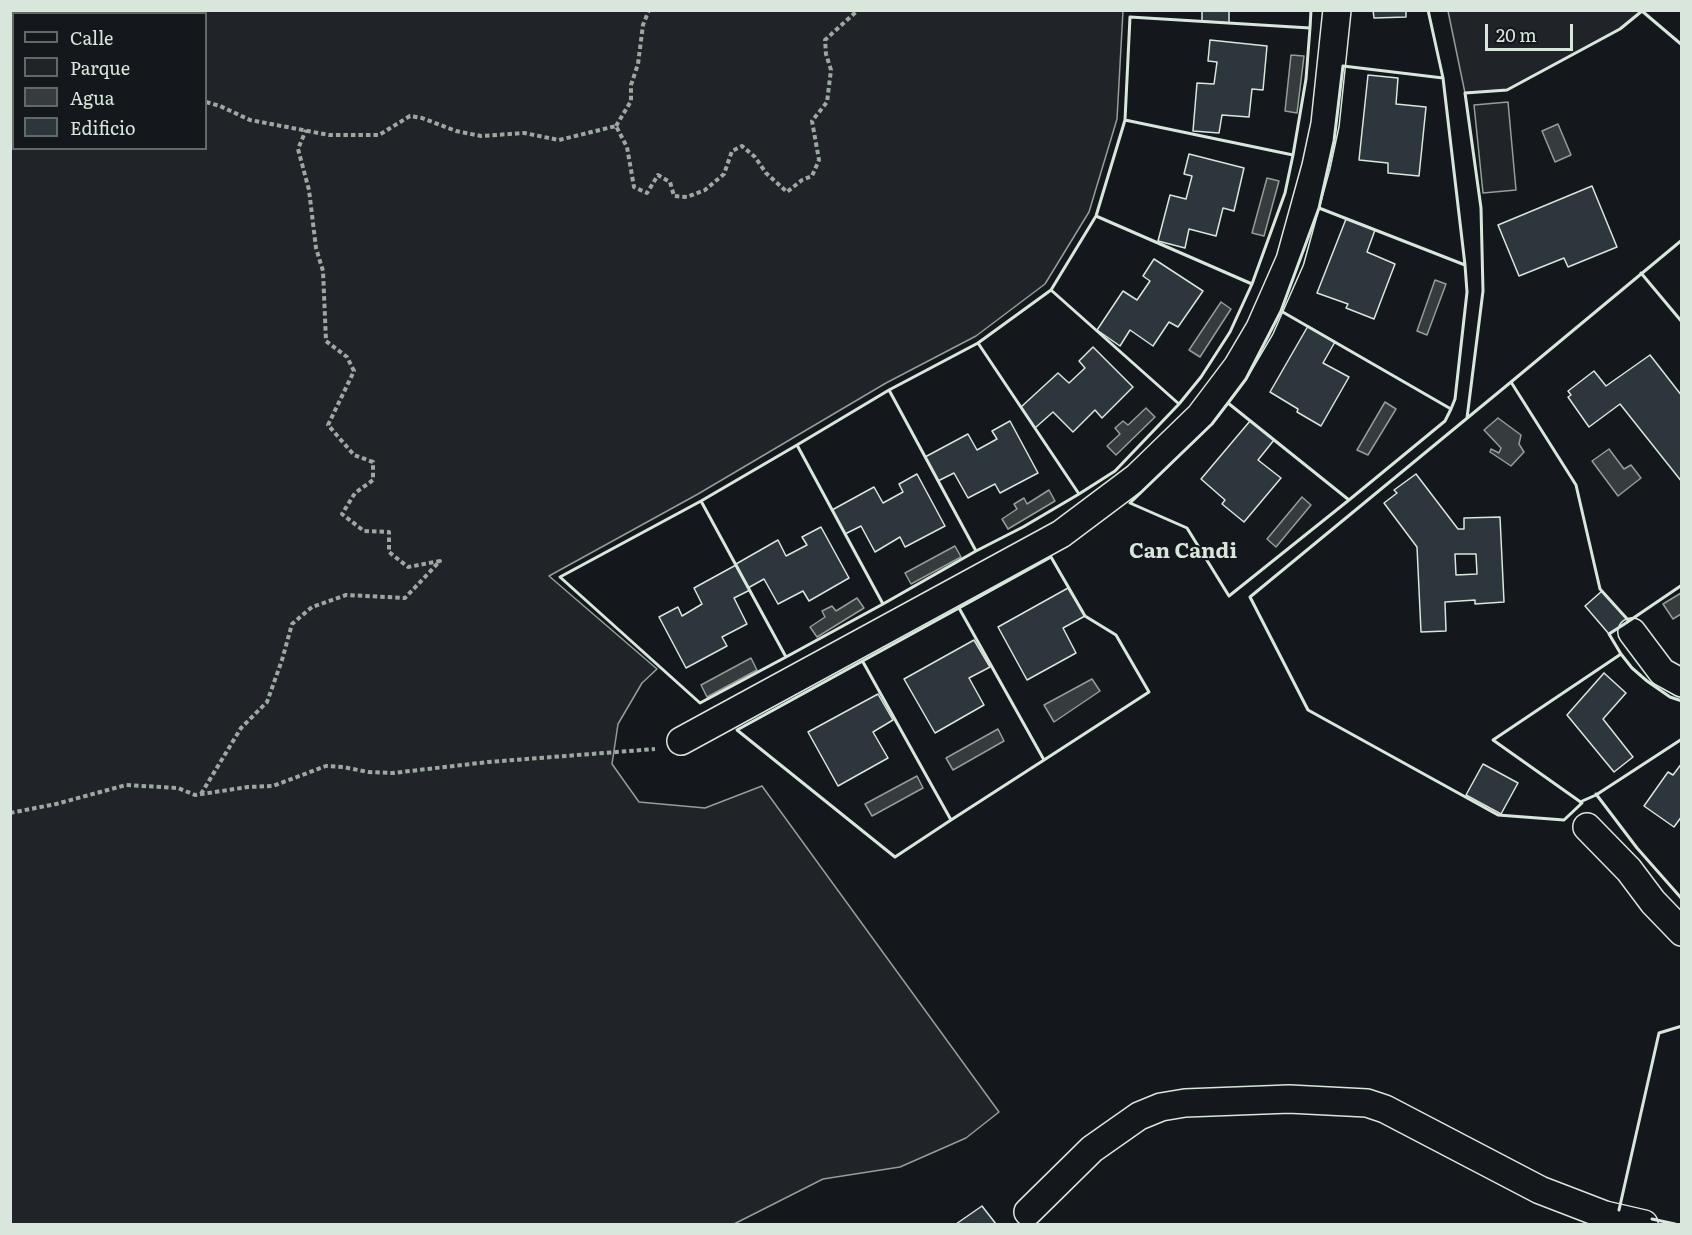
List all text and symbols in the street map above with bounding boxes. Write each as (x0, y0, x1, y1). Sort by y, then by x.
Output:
legend (12, 12, 207, 150)
scale bar (1488, 12, 1576, 50)
text: 20 m (1496, 21, 1537, 48)
text: Calle (70, 24, 113, 51)
text: Parque (70, 54, 130, 81)
text: Agua (70, 84, 114, 111)
text: Edificio (70, 114, 136, 141)
district label: Can Candi (1129, 539, 1237, 565)

